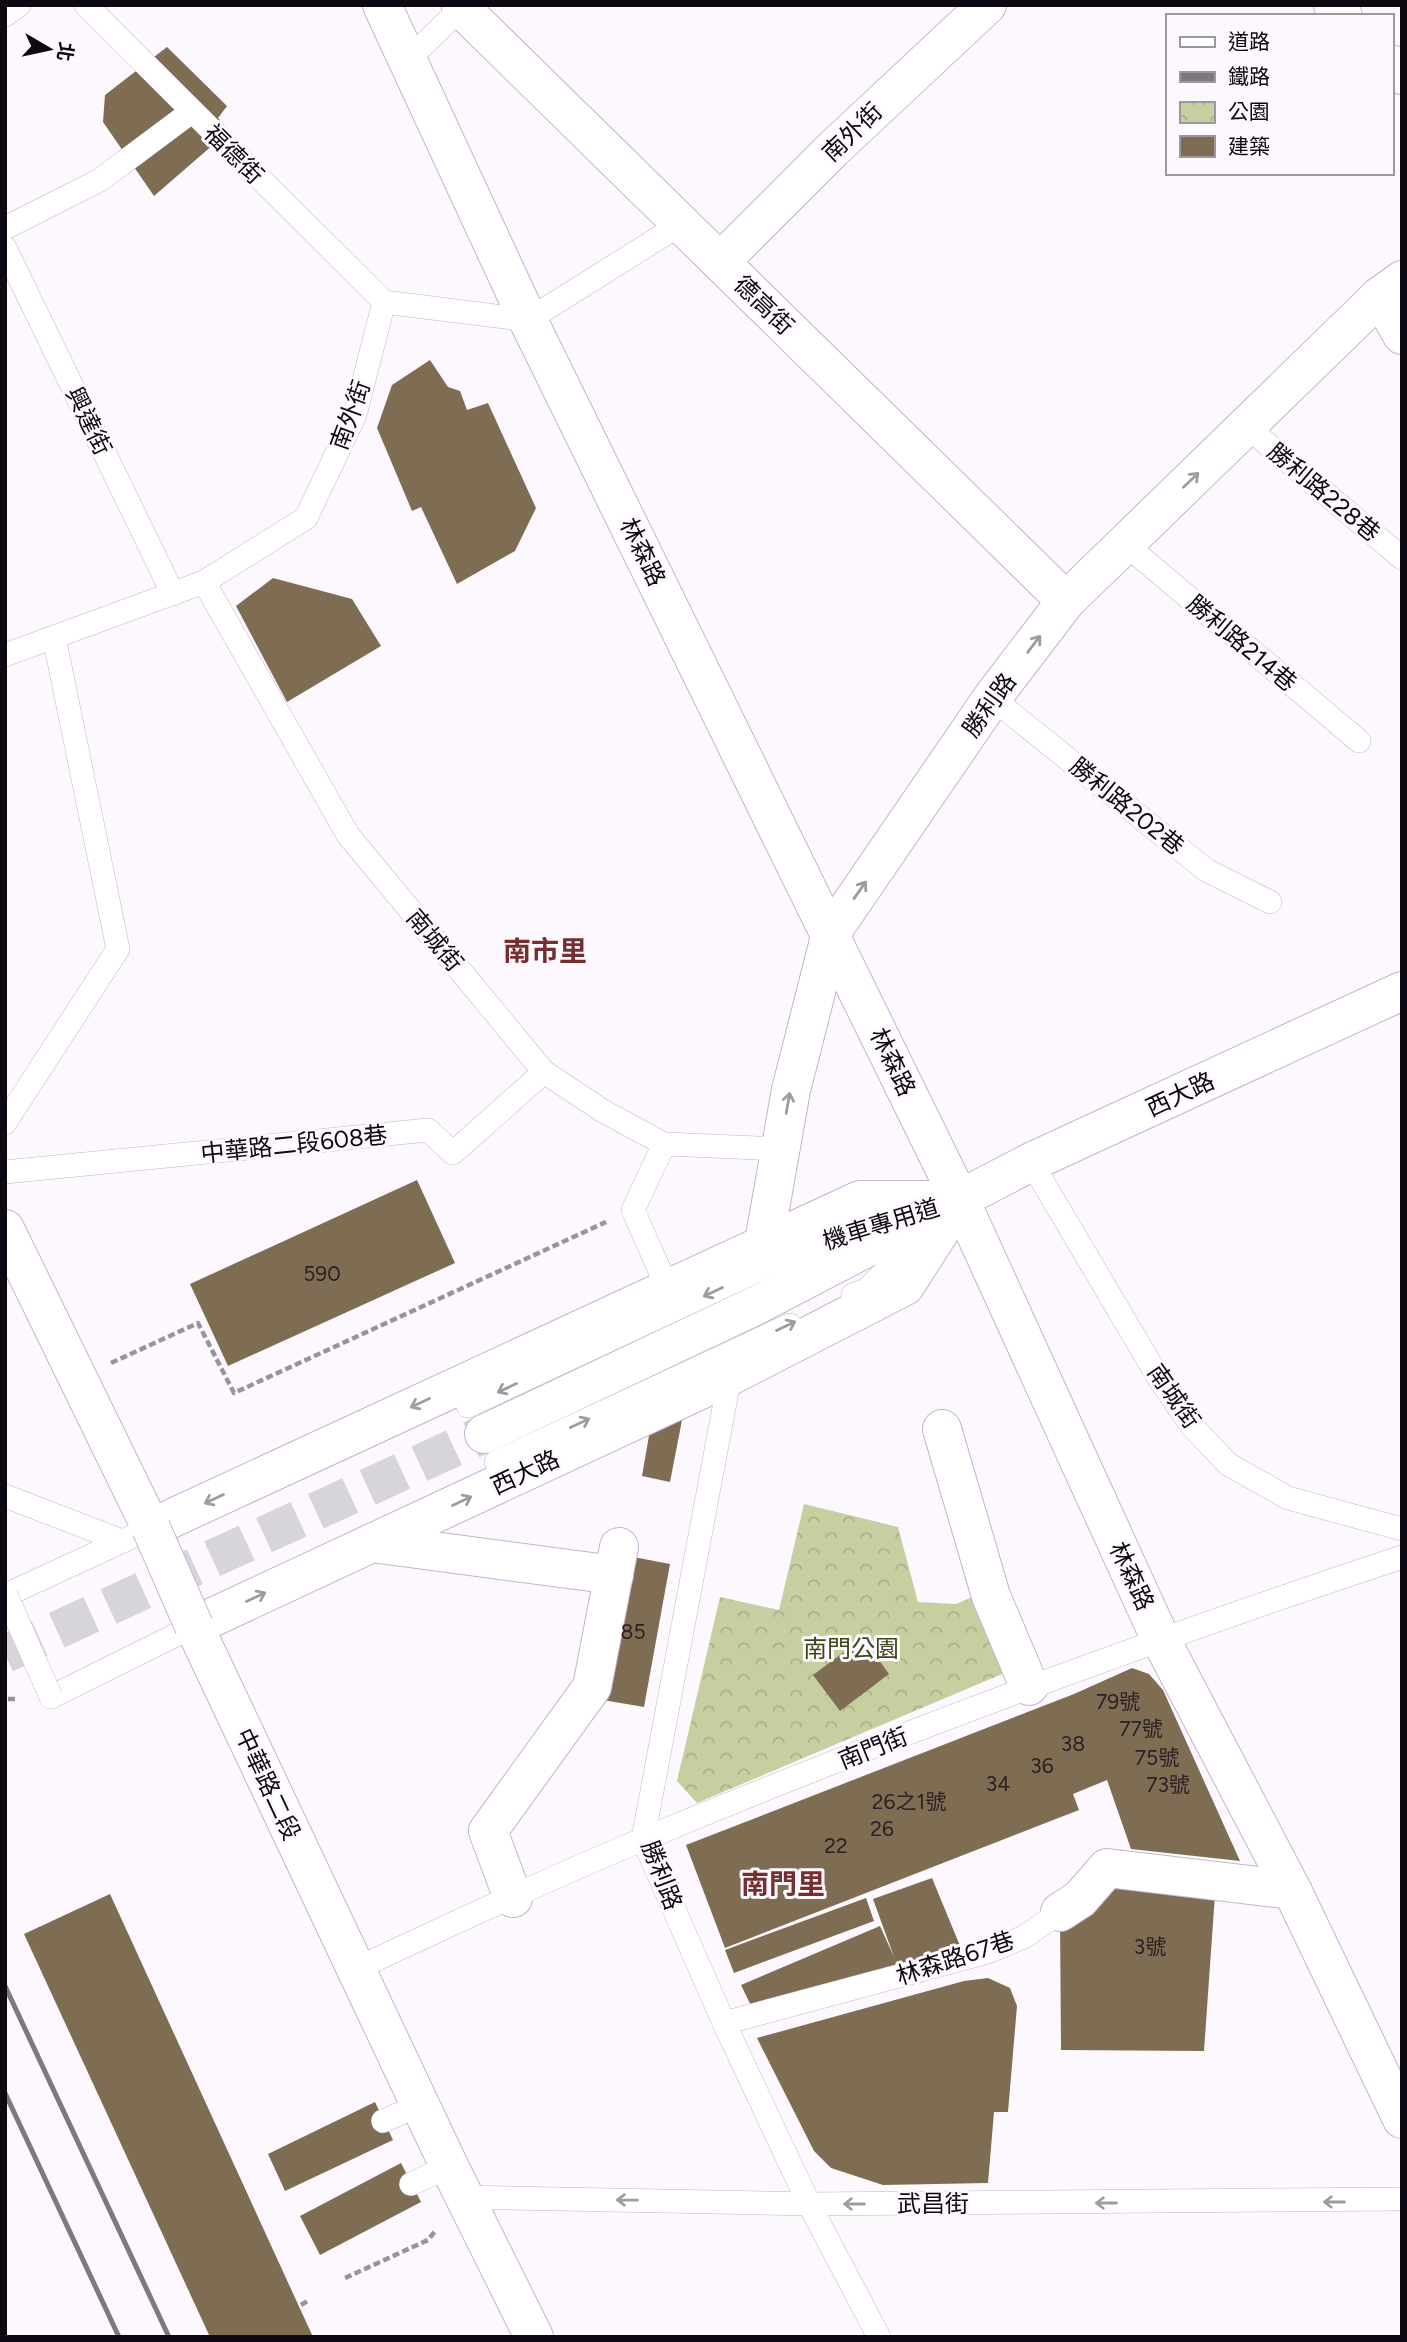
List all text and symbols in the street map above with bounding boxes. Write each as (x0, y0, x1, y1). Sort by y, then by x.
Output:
north arrow (14, 14, 84, 84)
legend (1166, 14, 1393, 175)
text: 道路 (1228, 29, 1270, 54)
text: 北 (52, 40, 78, 63)
text: 鐵路 (1228, 64, 1270, 89)
street label: 南外街 (816, 97, 888, 167)
text: 公園 (1228, 99, 1270, 124)
street label: 福德街 (198, 118, 270, 190)
text: 建築 (1228, 134, 1270, 159)
street label: 德高街 (728, 270, 800, 340)
street label: 南外街 (324, 376, 376, 454)
street label: 興達街 (60, 382, 118, 460)
street label: 勝利路228巷 (1262, 437, 1386, 547)
one-way arrow (1182, 471, 1199, 488)
street label: 林森路 (614, 513, 672, 591)
street label: 勝利路214巷 (1181, 589, 1303, 697)
one-way arrow (1026, 635, 1041, 653)
street label: 勝利路 (956, 667, 1022, 743)
street label: 勝利路202巷 (1064, 751, 1190, 861)
one-way arrow (853, 881, 868, 900)
street label: 南城街 (401, 903, 469, 977)
district label: 南市里 (503, 934, 587, 968)
street label: 林森路 (864, 1023, 922, 1101)
street label: 西大路 (1141, 1066, 1219, 1122)
one-way arrow (782, 1092, 796, 1115)
street label: 中華路二段608巷 (199, 1120, 389, 1168)
street label: 機車專用道 (819, 1193, 943, 1255)
house number: 590 (303, 1261, 341, 1286)
one-way arrow (703, 1286, 724, 1299)
one-way arrow (776, 1319, 797, 1332)
street label: 南城街 (1141, 1358, 1207, 1434)
one-way arrow (497, 1381, 518, 1395)
one-way arrow (410, 1396, 431, 1410)
one-way arrow (569, 1415, 590, 1429)
street label: 西大路 (486, 1444, 564, 1500)
one-way arrow (204, 1492, 225, 1506)
one-way arrow (451, 1494, 473, 1507)
street label: 林森路 (1104, 1537, 1160, 1615)
one-way arrow (245, 1590, 266, 1603)
house number: 85 (621, 1619, 645, 1644)
park label: 南門公園 (803, 1634, 899, 1663)
house number: 79號 (1096, 1689, 1140, 1714)
house number: 77號 (1119, 1716, 1163, 1741)
street label: 南門街 (834, 1721, 912, 1775)
street label: 中華路二段 (230, 1723, 306, 1845)
house number: 38 (1061, 1731, 1085, 1756)
house number: 75號 (1135, 1745, 1179, 1770)
house number: 36 (1030, 1753, 1054, 1778)
house number: 34 (986, 1771, 1010, 1796)
house number: 73號 (1146, 1772, 1190, 1797)
house number: 26之1號 (872, 1789, 946, 1814)
house number: 26 (870, 1816, 894, 1841)
house number: 22 (824, 1833, 848, 1858)
street label: 勝利路 (636, 1836, 688, 1914)
district label: 南門里 (741, 1867, 825, 1901)
street label: 林森路67巷 (892, 1925, 1018, 1991)
house number: 3號 (1134, 1934, 1166, 1959)
street label: 武昌街 (897, 2189, 969, 2218)
one-way arrow (615, 2193, 638, 2207)
one-way arrow (1322, 2195, 1345, 2209)
one-way arrow (1095, 2196, 1118, 2210)
one-way arrow (843, 2197, 866, 2211)

